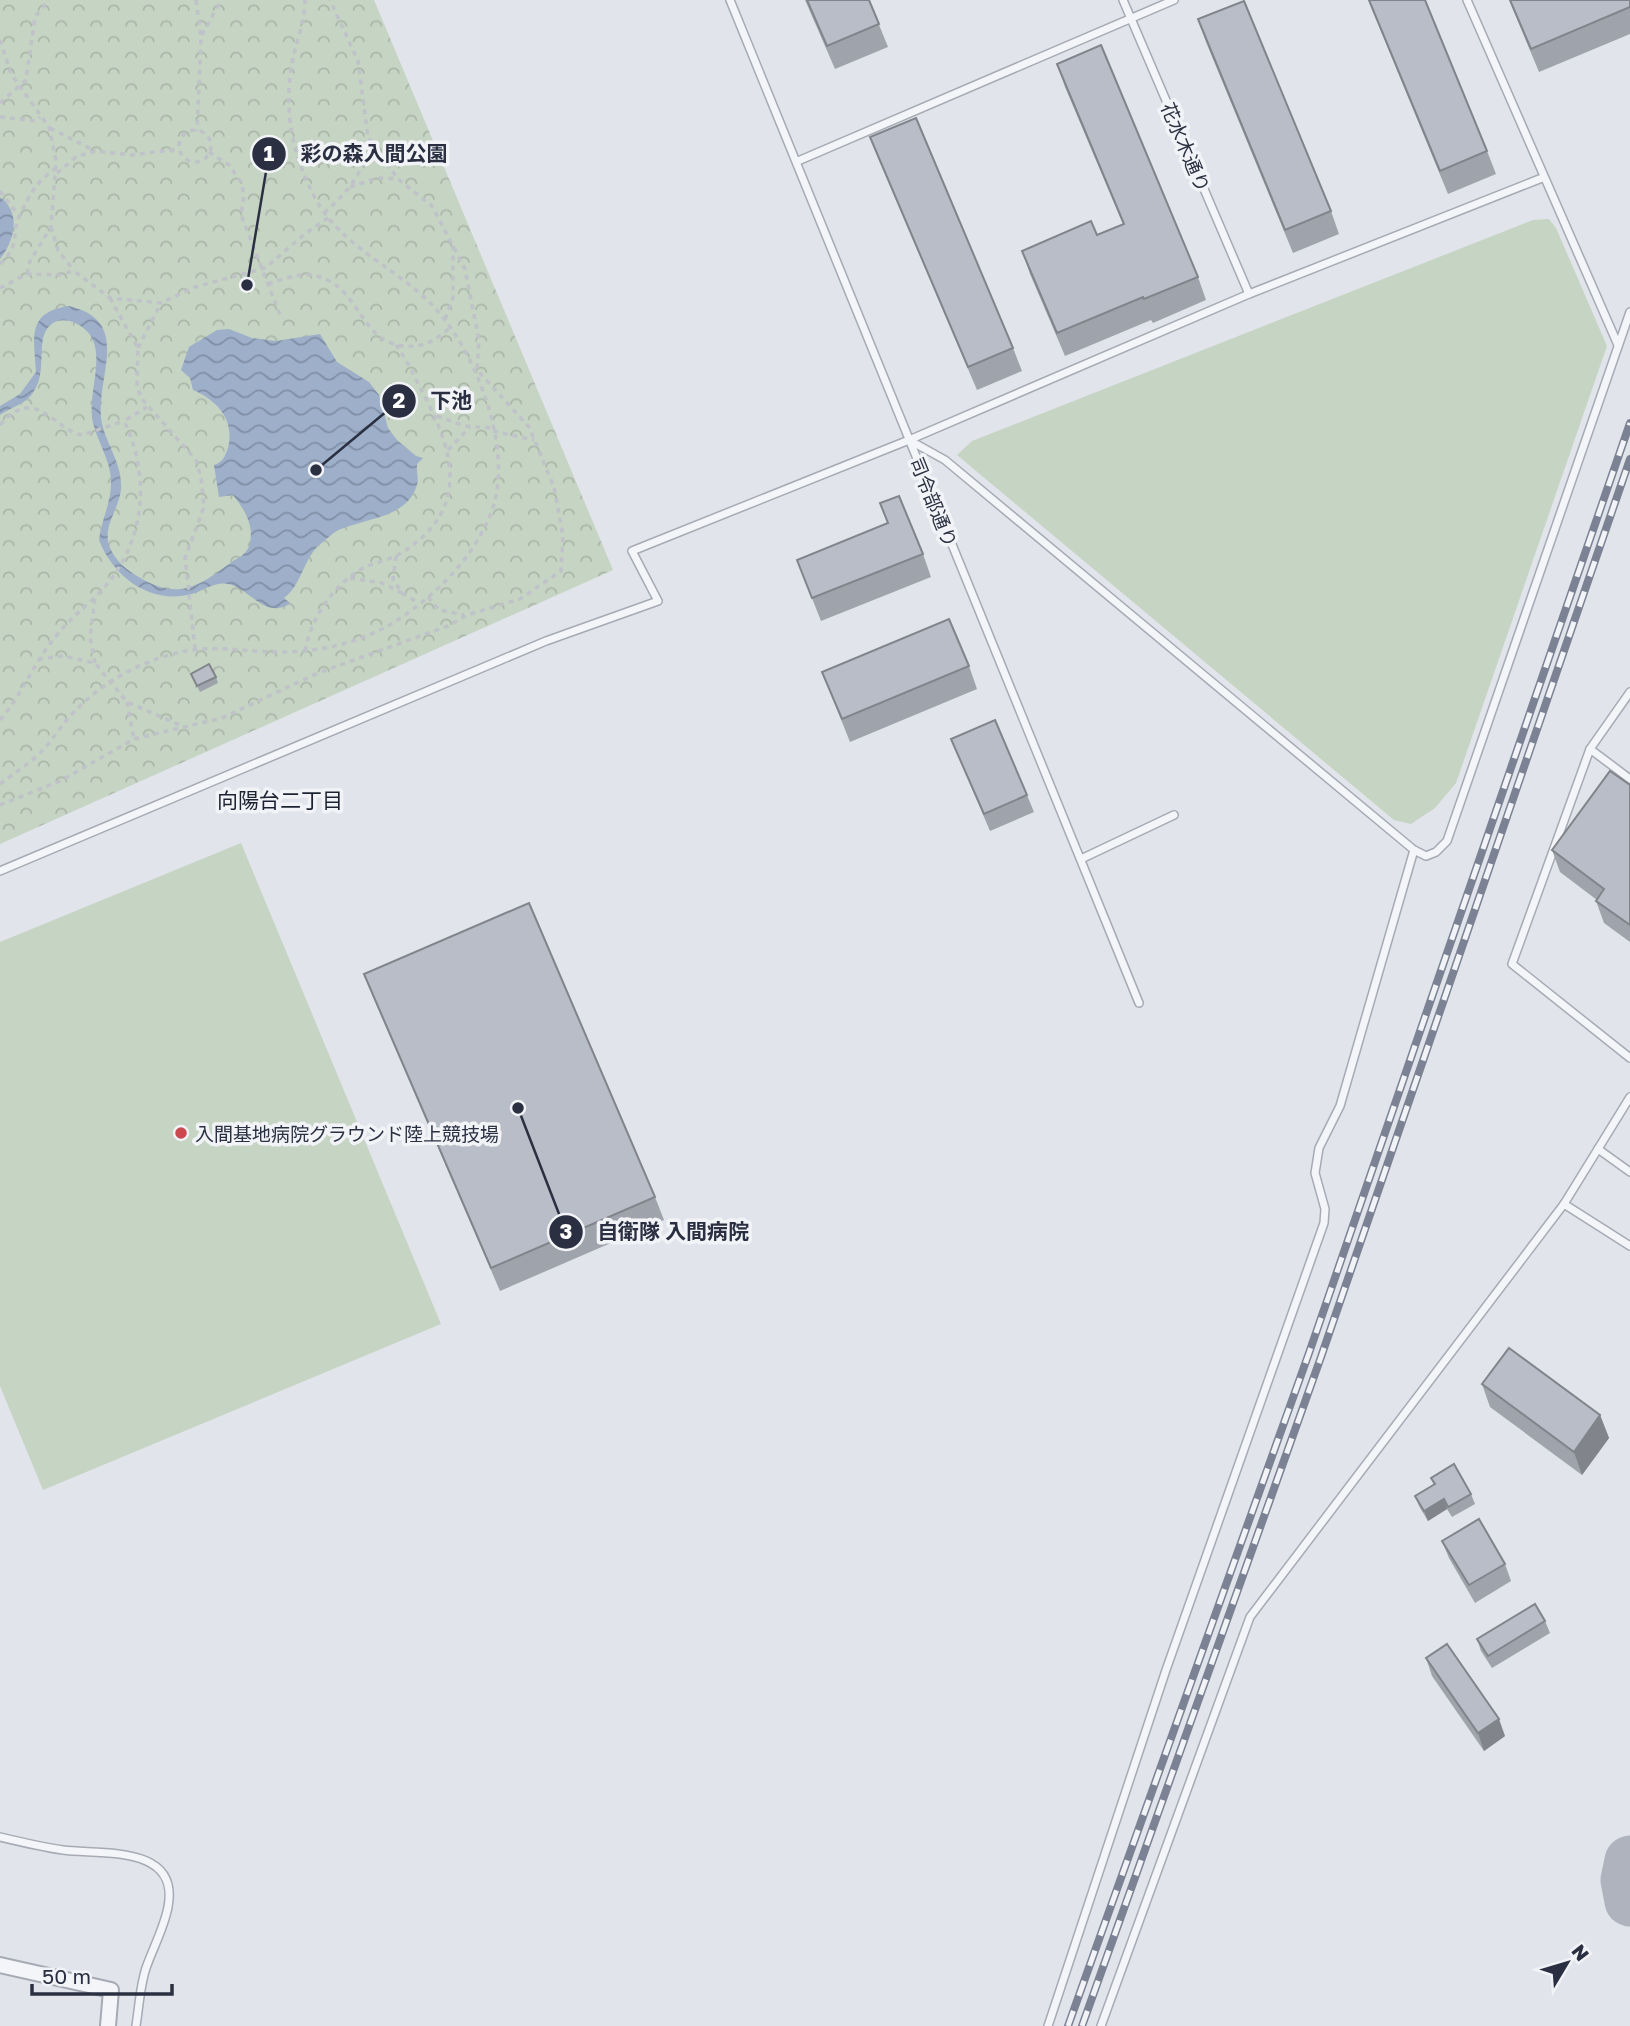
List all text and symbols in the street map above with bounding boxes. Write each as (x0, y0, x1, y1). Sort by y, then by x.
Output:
street label: 花水木通り (1157, 99, 1215, 195)
callout: 彩の森入間公園 (252, 133, 462, 175)
text: 1 (264, 140, 275, 166)
text: 彩の森入間公園 (301, 140, 448, 166)
callout: 下池 (381, 380, 486, 422)
text: 2 (393, 387, 406, 413)
text: 下池 (430, 387, 472, 413)
street label: 司令部通り (906, 454, 962, 550)
district label: 向陽台二丁目 (217, 787, 343, 813)
place label: 入間基地病院グラウンド陸上競技場 (195, 1122, 499, 1145)
marker: 入間基地病院グラウンド陸上競技場 (173, 1125, 189, 1141)
callout: 自衛隊 入間病院 (548, 1211, 763, 1253)
text: 3 (560, 1218, 572, 1244)
text: 自衛隊 入間病院 (597, 1218, 749, 1244)
north arrow (1532, 1928, 1602, 1998)
text: N (1567, 1939, 1594, 1965)
scale bar (32, 1952, 172, 1996)
text: 50 m (42, 1963, 91, 1989)

